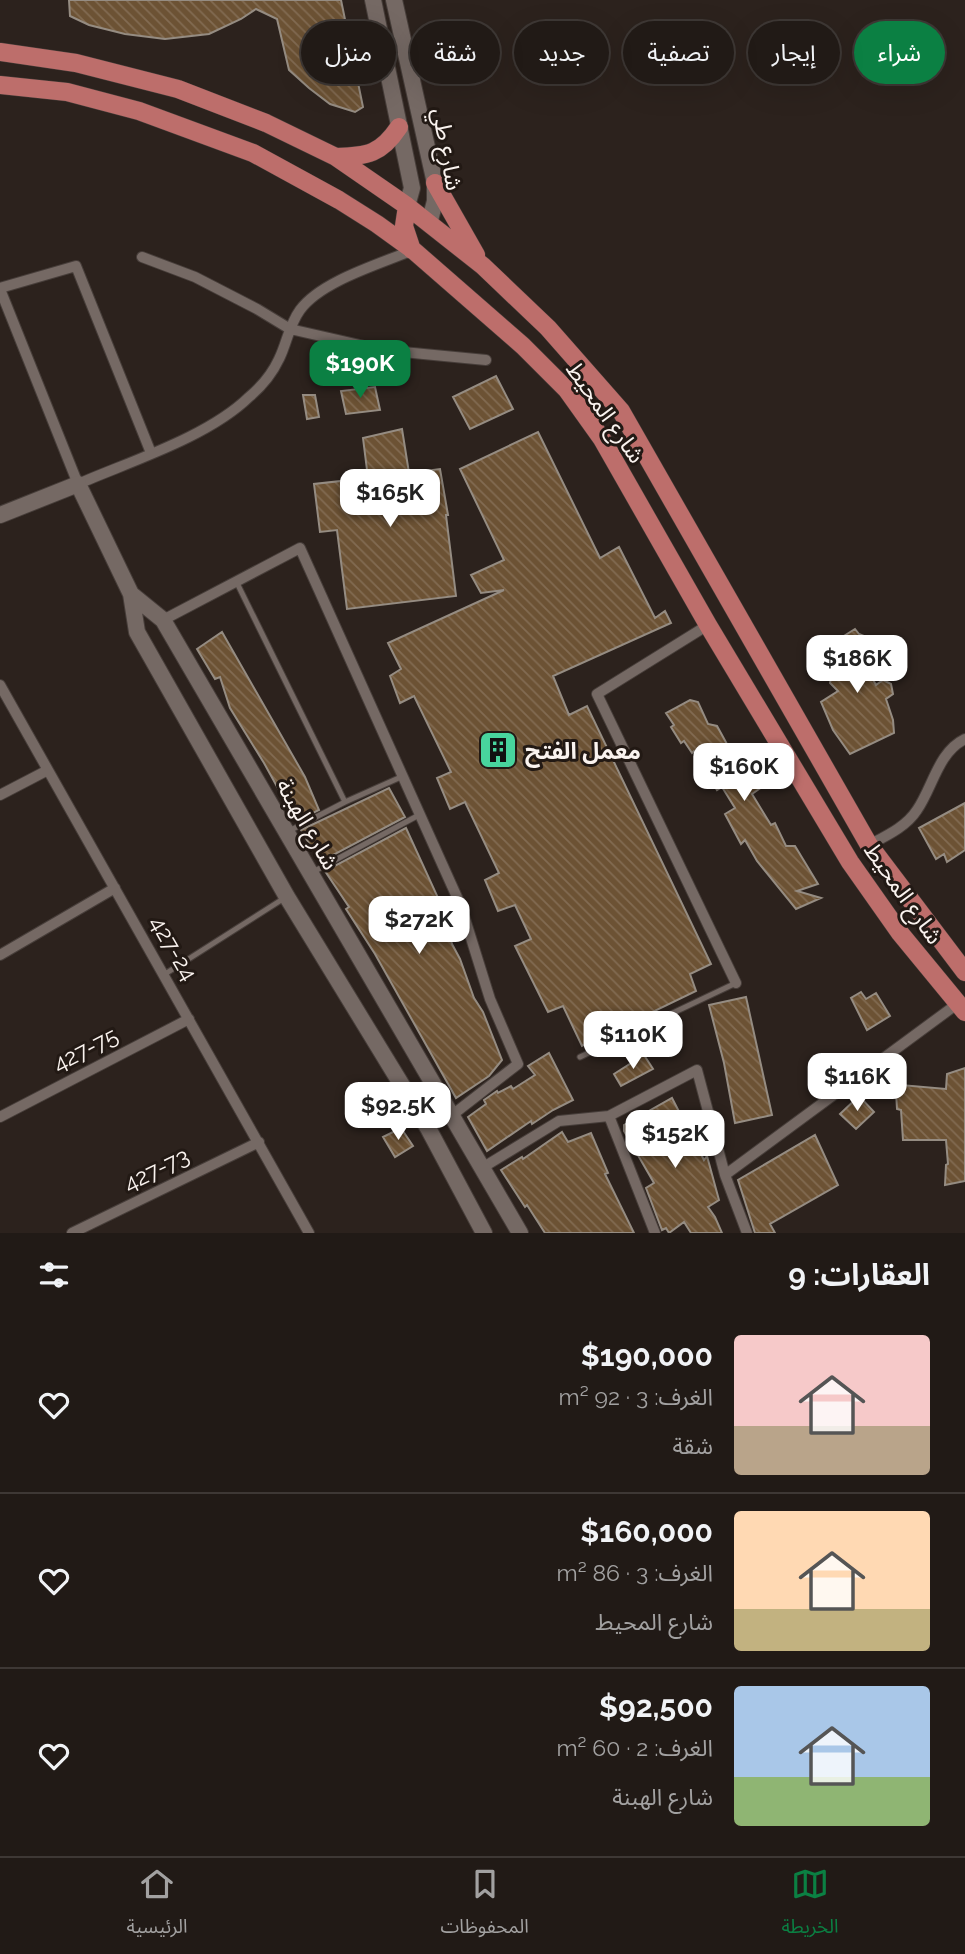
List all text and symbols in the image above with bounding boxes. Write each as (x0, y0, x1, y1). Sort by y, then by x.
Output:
chip: منزل (301, 21, 396, 84)
chip: شقة (410, 21, 500, 84)
chip: جديد (514, 21, 609, 84)
chip: تصفية (623, 21, 734, 84)
chip: إيجار (748, 21, 840, 84)
chip: شراء (854, 21, 945, 84)
street label: شارع طي (423, 106, 469, 193)
pin: $190K (311, 340, 409, 400)
text: $190K (326, 349, 395, 376)
street label: شارع المحيط (558, 356, 651, 470)
pin: $165K (341, 470, 439, 529)
text: $165K (356, 478, 424, 505)
pin: $186K (808, 636, 906, 695)
text: $186K (822, 644, 892, 671)
building icon: معمل الفتح (477, 729, 519, 771)
place label: معمل الفتح (525, 737, 641, 768)
pin: $160K (695, 744, 793, 803)
text: $160K (709, 752, 779, 779)
street label: شارع الهبنة (268, 774, 345, 876)
street label: شارع المحيط (856, 837, 949, 951)
pin: $272K (370, 897, 468, 956)
text: $272K (385, 905, 453, 932)
street label: 427-24 (145, 911, 203, 985)
pin: $110K (584, 1012, 682, 1071)
text: $110K (600, 1020, 666, 1047)
street label: 427-75 (48, 1021, 122, 1077)
pin: $116K (808, 1054, 906, 1113)
text: $116K (824, 1062, 890, 1089)
pin: $92.5K (341, 1082, 455, 1142)
text: $92.5K (361, 1091, 435, 1118)
pin: $152K (626, 1110, 724, 1170)
text: $152K (641, 1119, 709, 1146)
street label: 427-73 (119, 1142, 193, 1196)
icon: filters (35, 1256, 73, 1294)
text: العقارات: 9 (788, 1257, 930, 1292)
text: $190,000 (581, 1338, 713, 1373)
icon: home (790, 1363, 874, 1447)
text: الغرف: 3 · 92 m² (559, 1383, 713, 1410)
icon: heart (35, 1386, 73, 1424)
text: شقة (672, 1432, 713, 1459)
text: $160,000 (580, 1514, 713, 1549)
icon: home (790, 1539, 874, 1623)
text: الغرف: 3 · 86 m² (557, 1559, 713, 1586)
icon: heart (35, 1562, 73, 1600)
text: شارع المحيط (595, 1608, 713, 1635)
text: $92,500 (599, 1689, 713, 1724)
icon: home (790, 1714, 874, 1798)
text: الغرف: 2 · 60 m² (556, 1734, 713, 1761)
icon: heart (35, 1737, 73, 1775)
text: شارع الهبنة (612, 1783, 713, 1810)
tab: الرئيسية (126, 1865, 188, 1947)
tab: المحفوظات (441, 1865, 529, 1947)
tab: الخريطة (782, 1865, 839, 1947)

